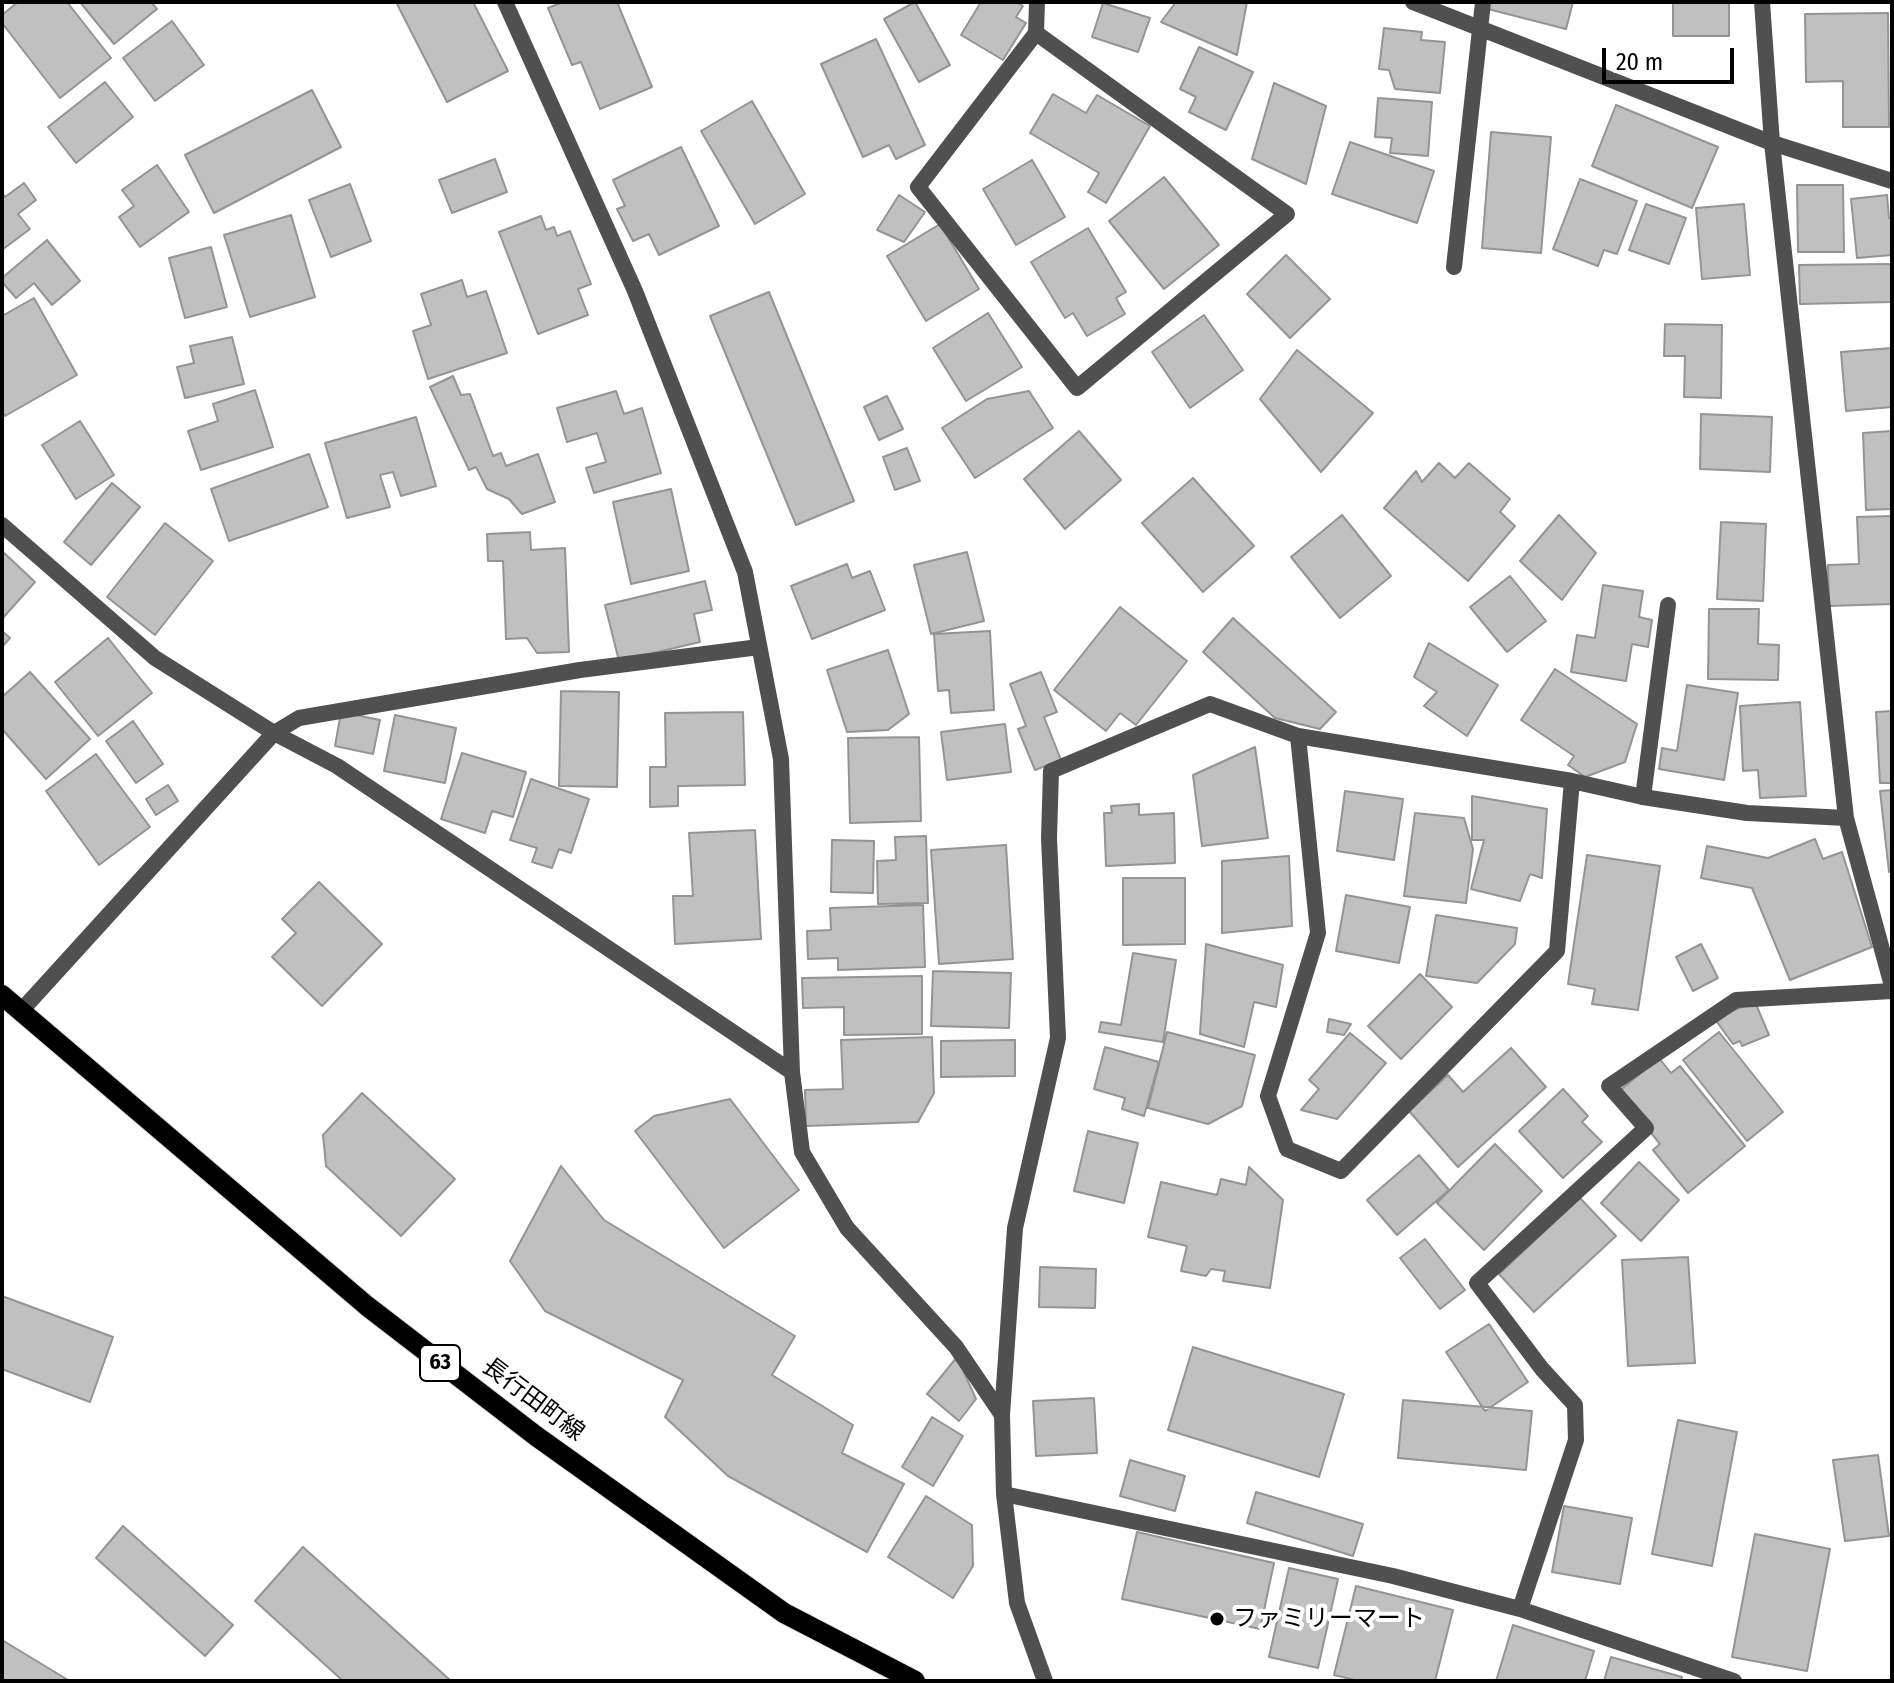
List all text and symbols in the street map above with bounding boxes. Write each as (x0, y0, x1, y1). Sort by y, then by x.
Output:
scale bar (1606, 32, 1738, 82)
text: 20 m (1616, 48, 1663, 76)
road number: 63 (420, 1345, 460, 1381)
street label: 長行田町線 (476, 1352, 590, 1448)
place label: ファミリーマート (1233, 1605, 1425, 1633)
marker: ファミリーマート (1208, 1610, 1226, 1628)

